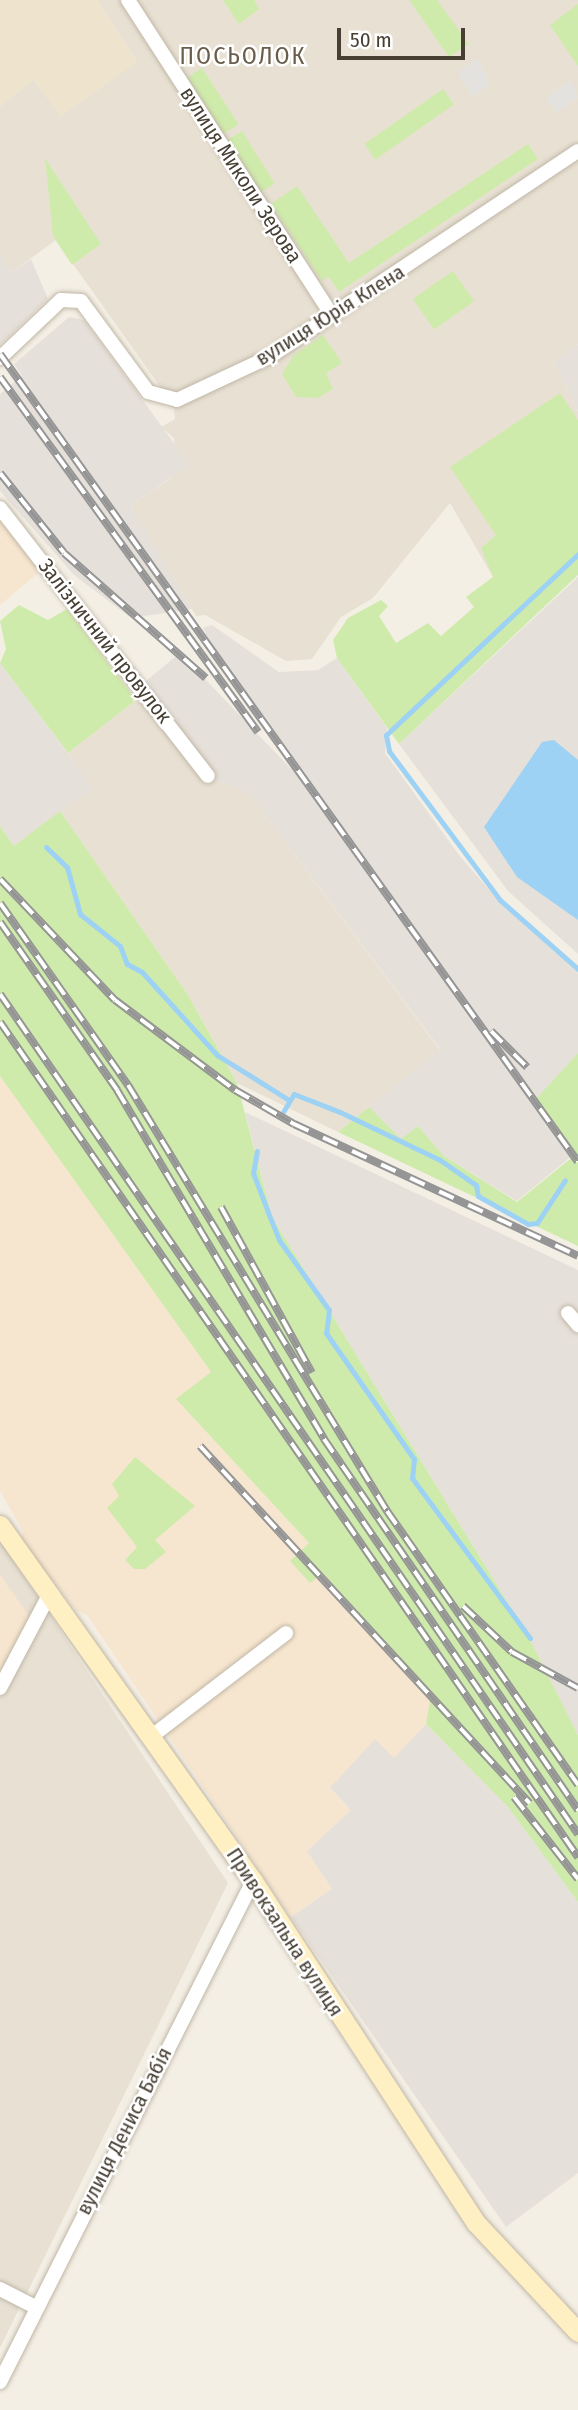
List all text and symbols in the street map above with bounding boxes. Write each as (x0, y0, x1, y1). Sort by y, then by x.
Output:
scale bar (340, 14, 468, 58)
text: 50 m (350, 27, 392, 53)
district label: ПОСЬОЛОК (181, 43, 305, 71)
street label: вулиця Миколи Зерова (175, 82, 307, 268)
street label: вулиця Юрія Клена (251, 259, 409, 371)
street label: Залізничний провулок (33, 554, 177, 728)
street label: Привокзальна вулиця (221, 1843, 349, 2021)
street label: вулиця Дениса Бабія (71, 2043, 177, 2219)

